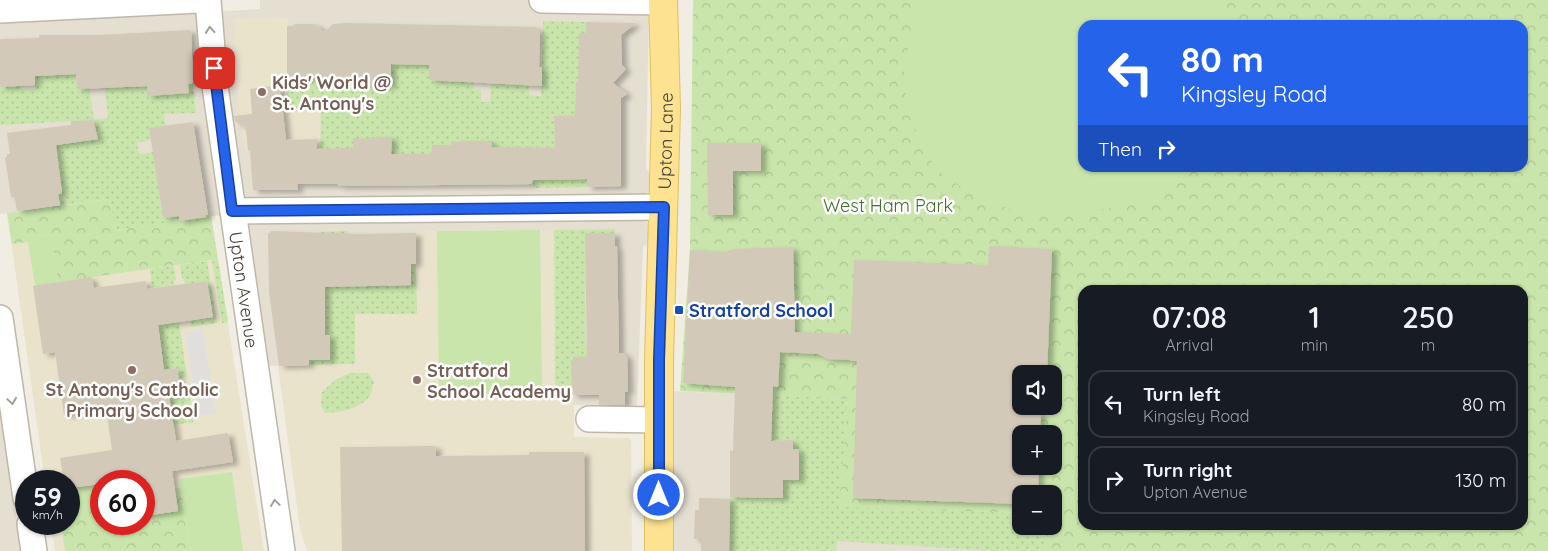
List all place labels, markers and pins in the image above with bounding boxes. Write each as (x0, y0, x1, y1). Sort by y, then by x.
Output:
pin (193, 47, 235, 89)
place label: Kids' World @ St. Antony's (272, 71, 391, 115)
marker: Kids' World @ St. Antony's (256, 86, 268, 98)
place label: Stratford School (689, 299, 833, 322)
marker: Stratford School (673, 304, 685, 316)
place label: Stratford School Academy (427, 359, 571, 403)
marker: St Antony's Catholic Primary School (126, 364, 138, 376)
marker: Stratford School Academy (411, 374, 423, 386)
place label: St Antony's Catholic Primary School (46, 378, 218, 422)

